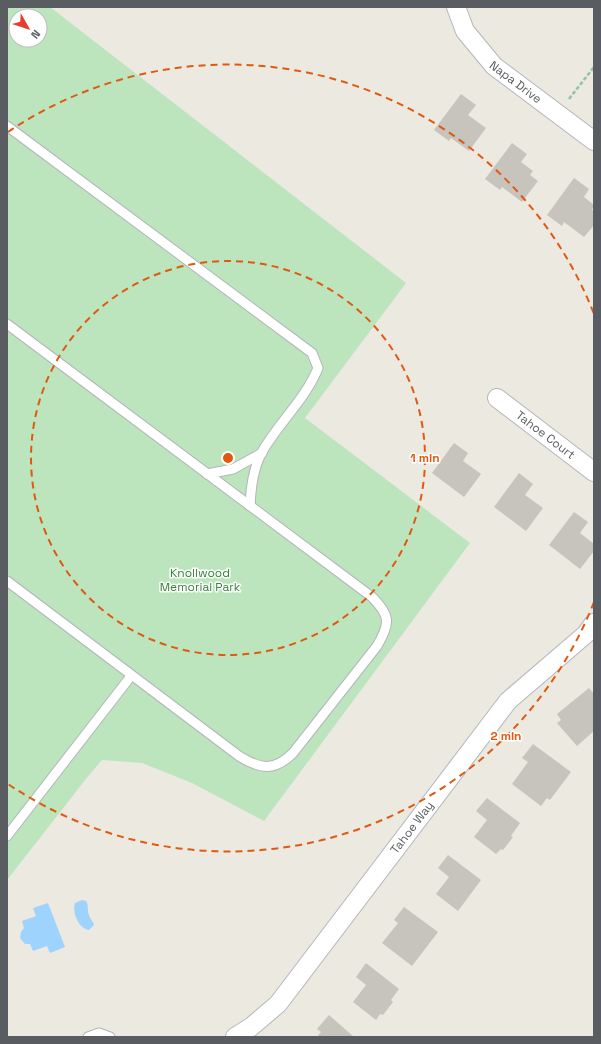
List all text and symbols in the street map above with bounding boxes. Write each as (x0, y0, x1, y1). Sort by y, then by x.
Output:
north arrow (8, 8, 48, 48)
text: N (28, 27, 44, 42)
street label: Napa Drive (486, 57, 545, 107)
street label: Tahoe Court (513, 407, 578, 463)
text: 1 min (410, 450, 440, 466)
centre of rings (221, 451, 235, 465)
park label: Knollwood Memorial Park (160, 565, 241, 595)
text: 2 min (490, 728, 522, 744)
street label: Tahoe Way (387, 798, 437, 857)

